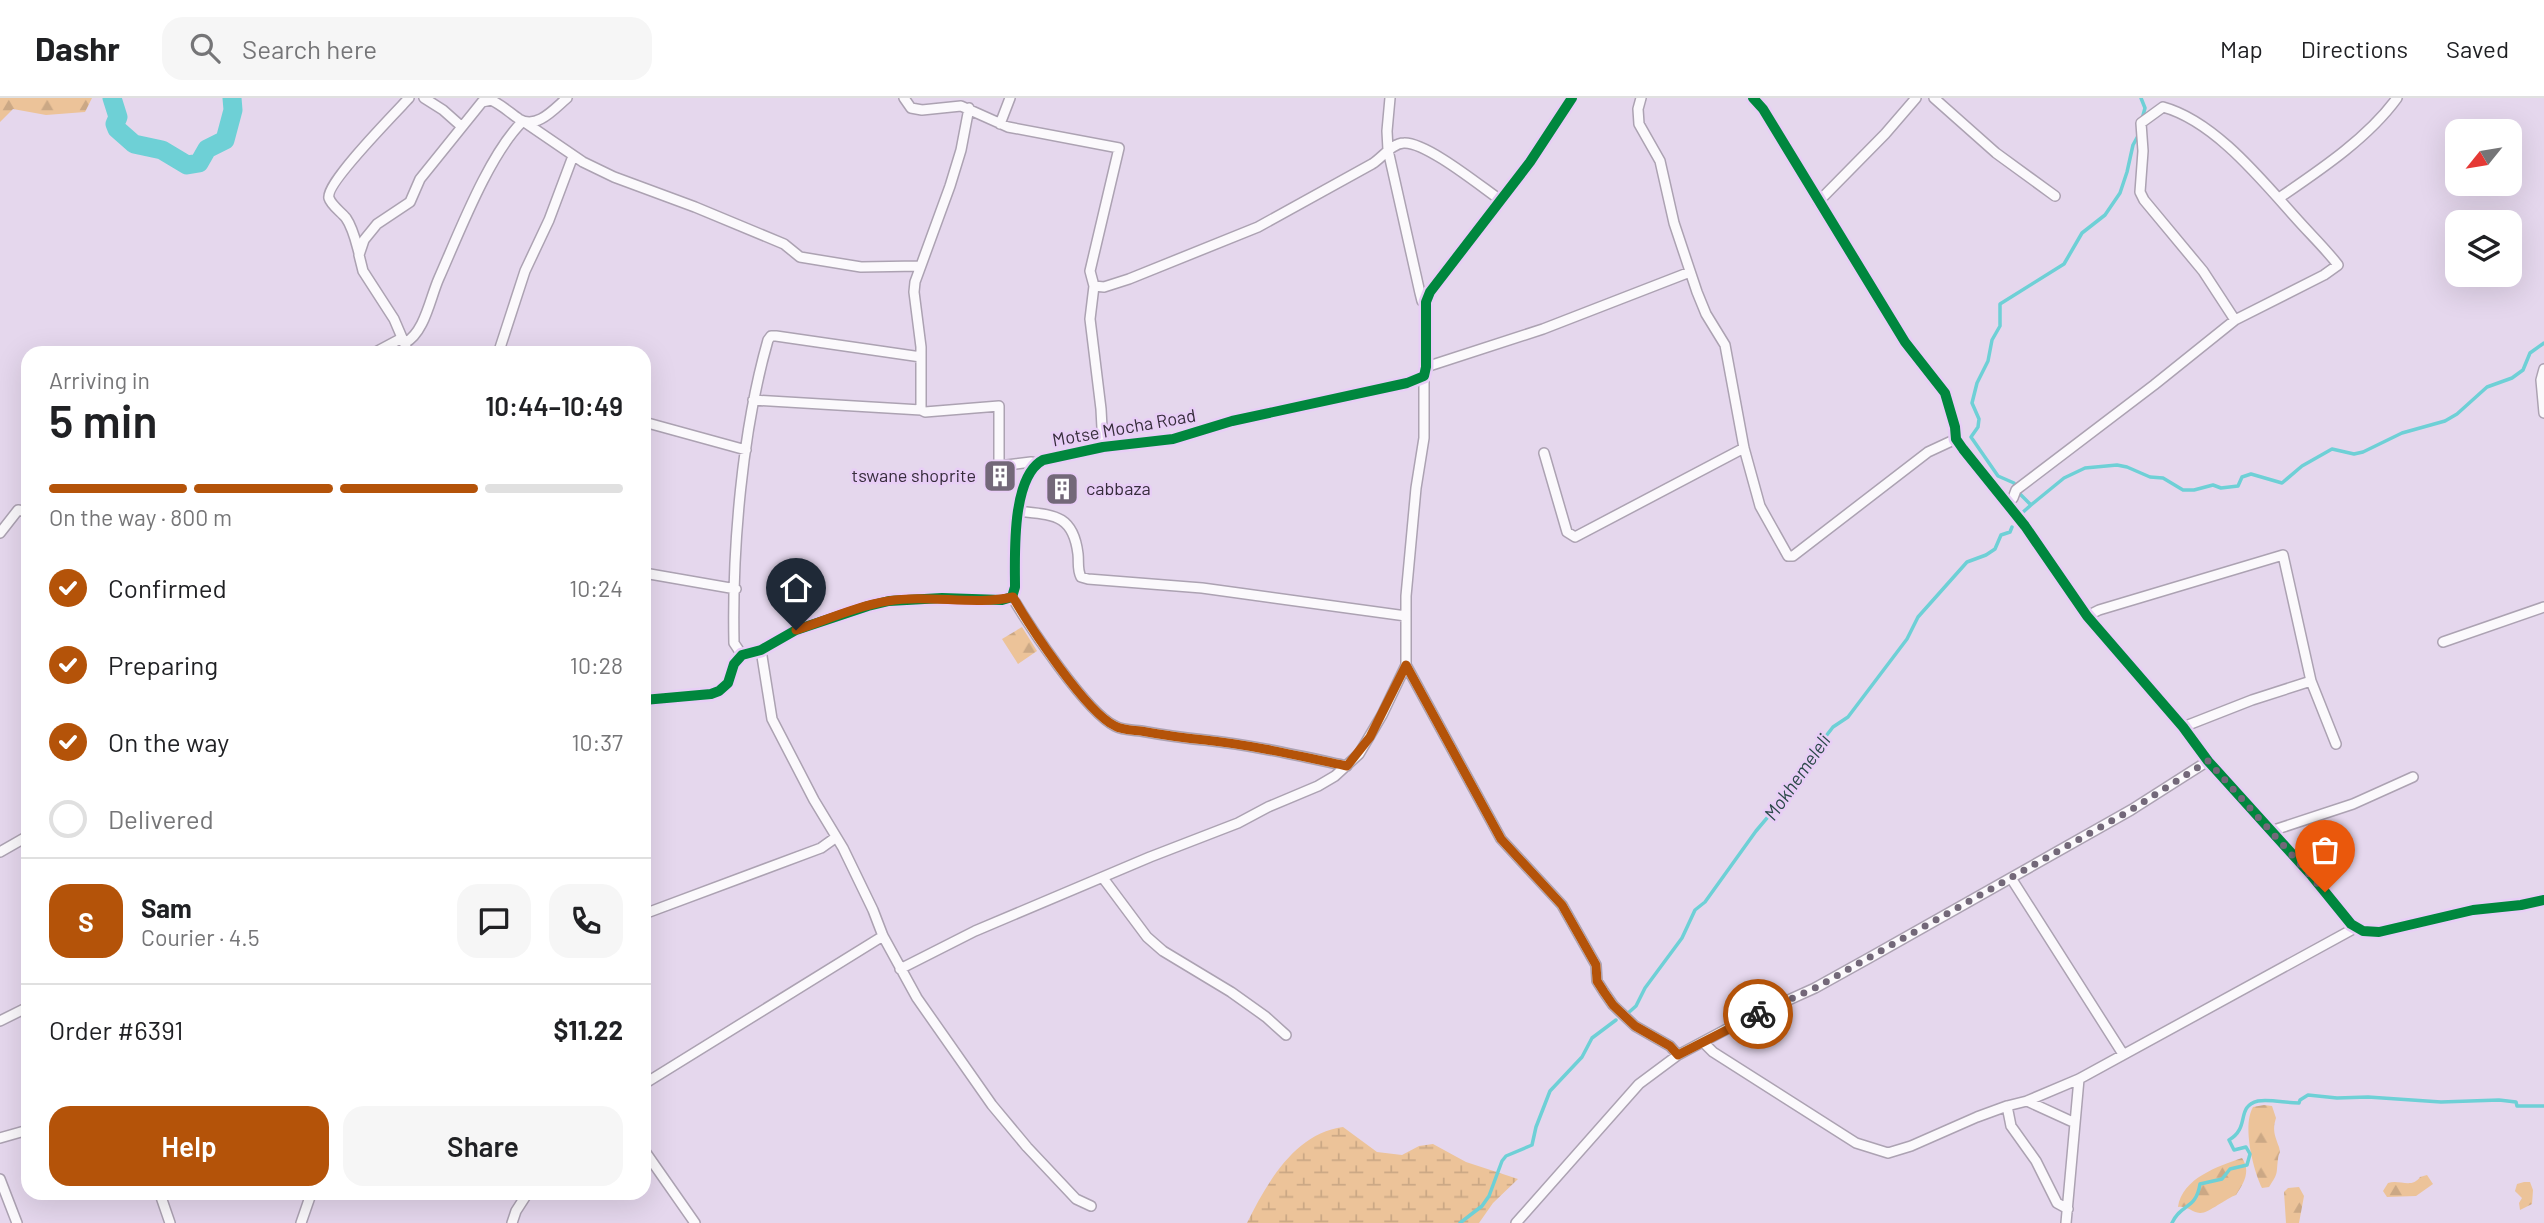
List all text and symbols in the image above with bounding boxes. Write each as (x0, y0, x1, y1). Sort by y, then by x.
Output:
search box (162, 17, 652, 80)
text: Dashr (35, 28, 120, 68)
icon: search (186, 29, 224, 67)
text: Search here (242, 33, 377, 64)
text: Map (2220, 34, 2263, 63)
text: Directions (2301, 34, 2408, 63)
text: Saved (2446, 34, 2509, 63)
north arrow (2445, 119, 2522, 196)
map controls (2445, 119, 2522, 287)
button: layers (2445, 210, 2522, 287)
text: Arriving in (49, 366, 150, 394)
text: 10:44–10:49 (485, 390, 623, 421)
text: 5 min (49, 392, 157, 447)
street label: Motse Mocha Road (1050, 404, 1197, 450)
building icon: tswane shoprite (981, 457, 1019, 495)
place label: tswane shoprite (852, 464, 976, 486)
building icon: cabbaza (1043, 470, 1081, 508)
place label: cabbaza (1086, 477, 1151, 499)
text: On the way · 800 m (49, 503, 232, 531)
pin (766, 558, 826, 630)
icon: check (49, 569, 87, 607)
icon: home (777, 569, 815, 607)
text: Confirmed (108, 572, 227, 603)
text: 10:24 (569, 574, 623, 602)
icon: check (49, 646, 87, 684)
text: Preparing (108, 649, 218, 680)
text: 10:28 (570, 651, 623, 679)
icon: check (49, 723, 87, 761)
text: On the way (108, 726, 229, 757)
text: 10:37 (571, 728, 623, 756)
water label: Mokhemeleli (1758, 729, 1835, 824)
text: Delivered (108, 803, 214, 834)
pin (2295, 820, 2355, 892)
icon: bag (2306, 831, 2344, 869)
button: chat (457, 884, 531, 958)
button: phone (549, 884, 623, 958)
text: Sam (141, 892, 192, 923)
text: S (78, 906, 94, 937)
text: Courier · 4.5 (141, 923, 260, 951)
courier (1723, 979, 1793, 1049)
icon: bike (1739, 995, 1777, 1033)
text: Order #6391 (49, 1014, 183, 1045)
text: $11.22 (553, 1014, 623, 1045)
button: Help (49, 1106, 329, 1186)
button: Share (343, 1106, 623, 1186)

